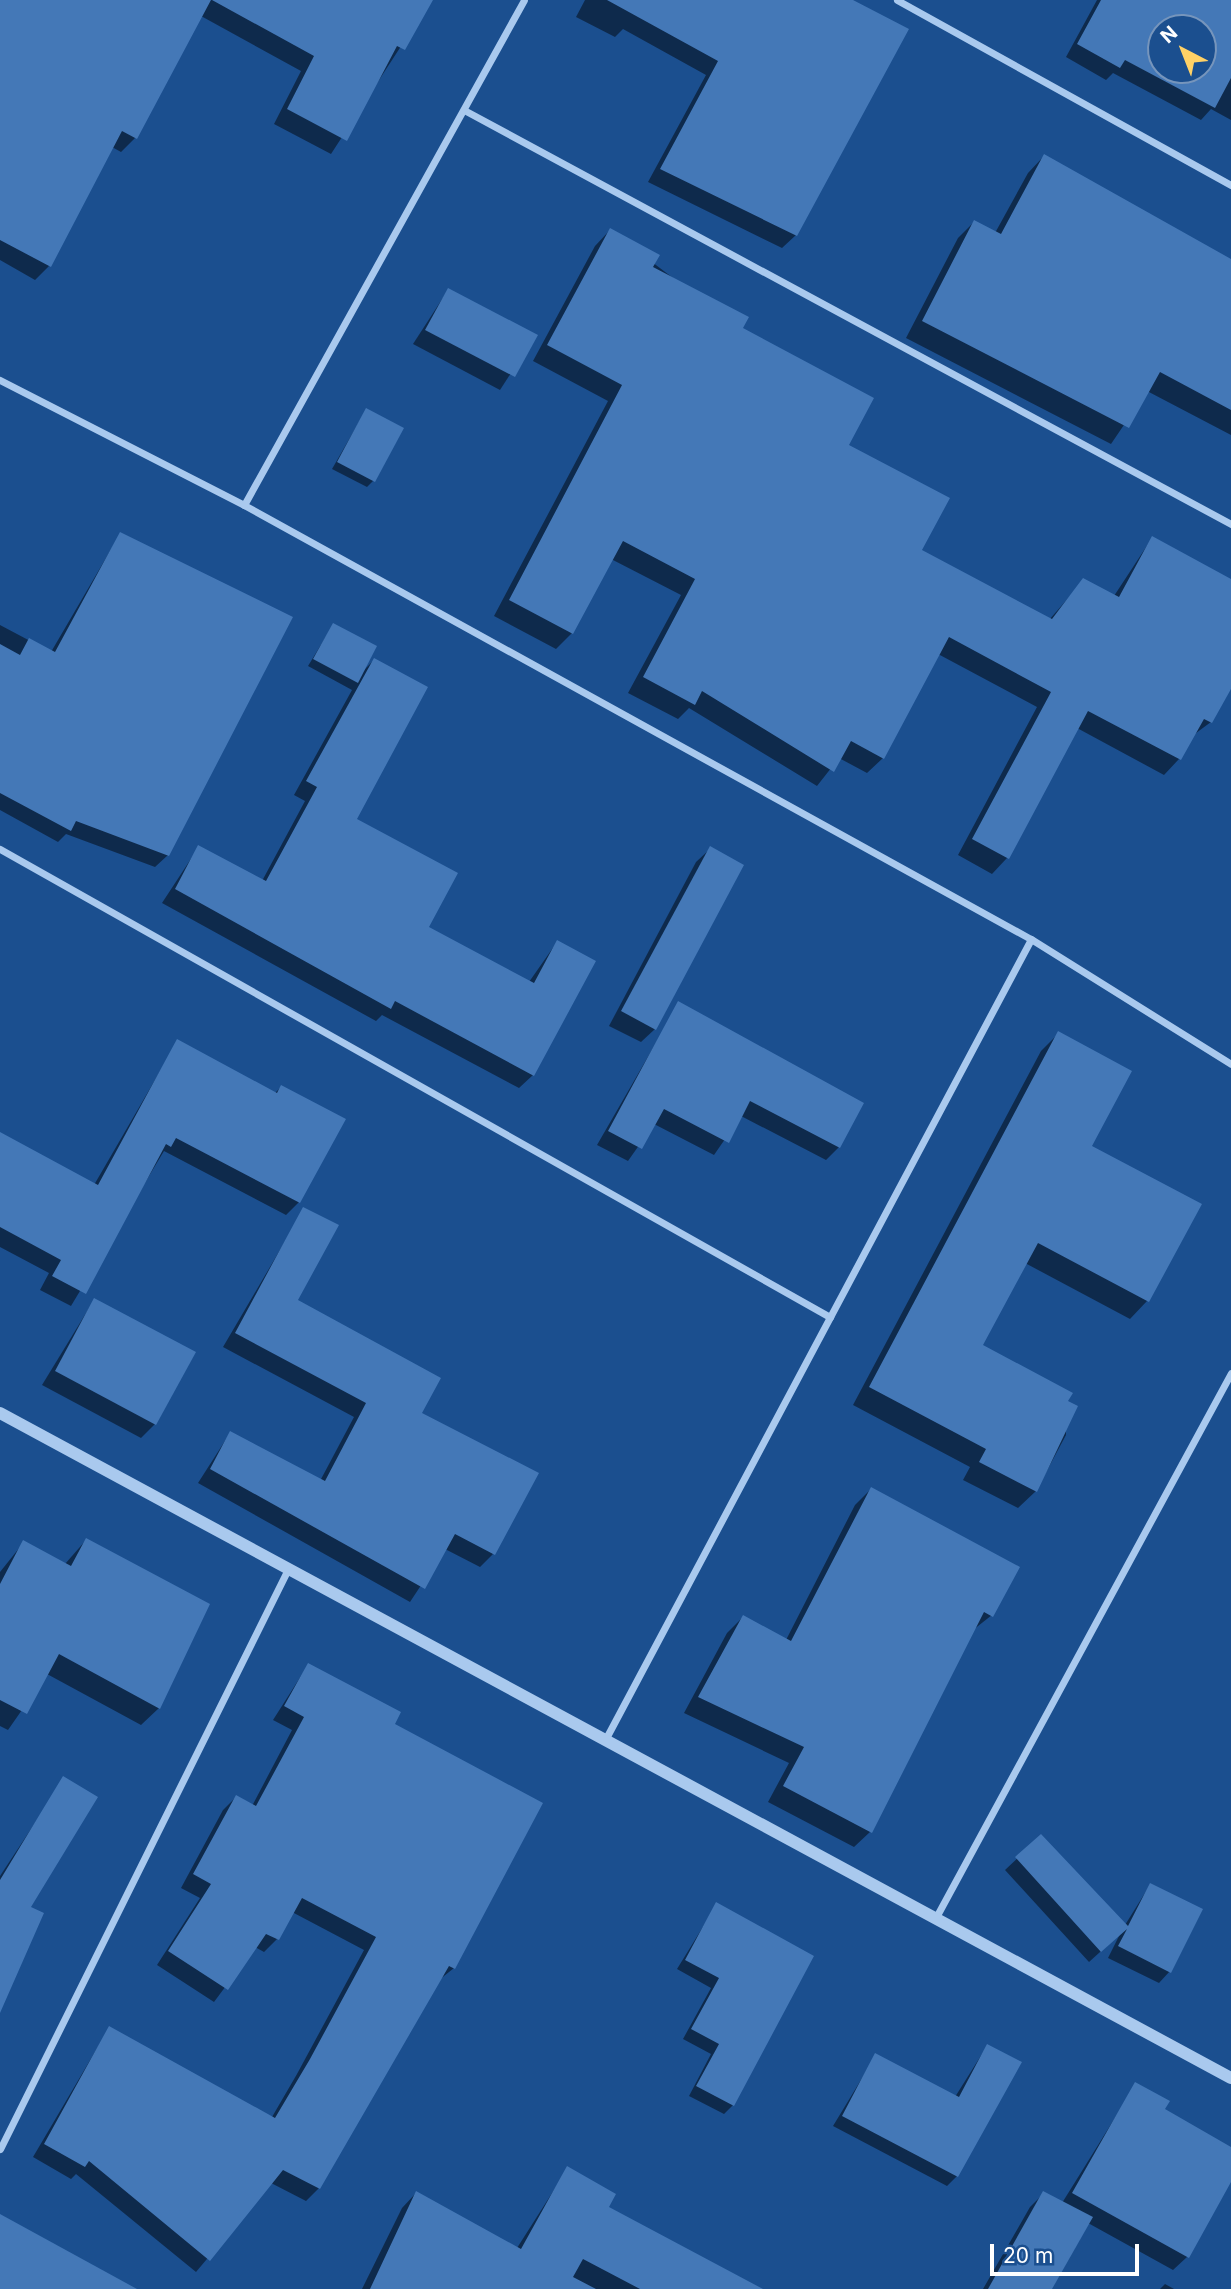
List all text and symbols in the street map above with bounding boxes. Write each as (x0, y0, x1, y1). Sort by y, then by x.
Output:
north arrow (1147, 14, 1217, 84)
text: N (1156, 21, 1182, 48)
scale bar (993, 2230, 1142, 2274)
text: 20 m (1003, 2243, 1053, 2268)

